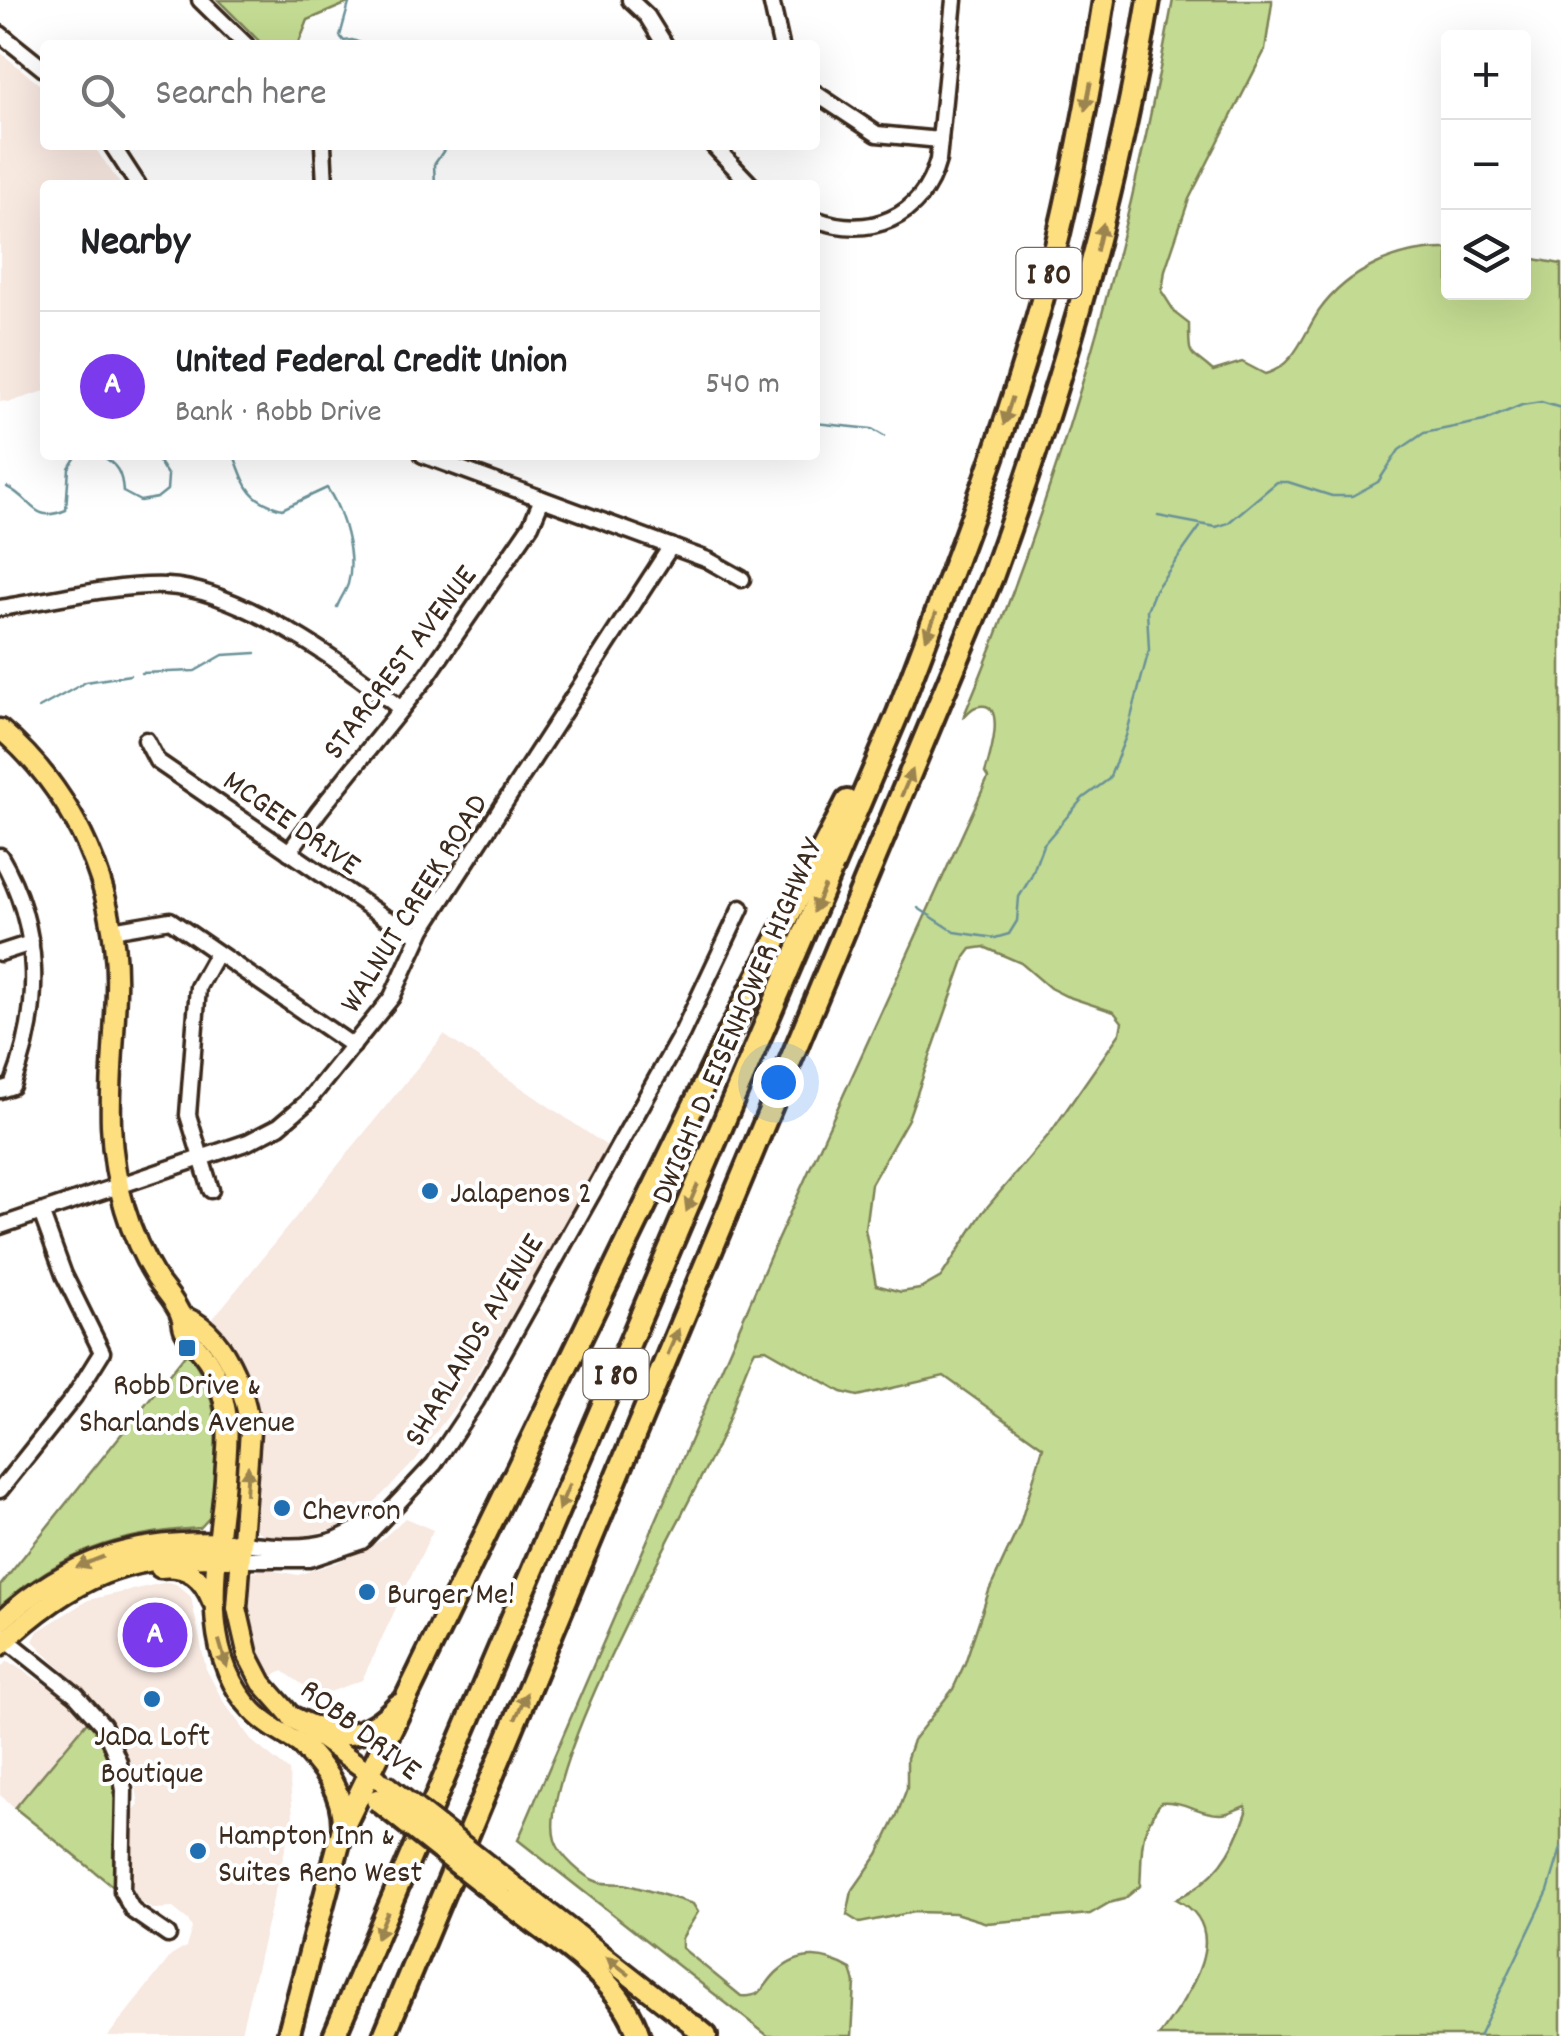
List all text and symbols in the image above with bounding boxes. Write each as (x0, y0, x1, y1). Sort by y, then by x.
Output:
map controls (1441, 30, 1531, 300)
button: + (1441, 30, 1531, 120)
search box (40, 40, 820, 150)
icon: search (75, 68, 130, 123)
text: Search here (155, 68, 327, 123)
one-way arrow (1079, 81, 1095, 112)
button: − (1441, 120, 1531, 210)
button: layers (1441, 210, 1531, 300)
text: Nearby (80, 215, 190, 275)
one-way arrow (1093, 221, 1108, 252)
road number: I 80 (1016, 248, 1082, 298)
text: United Federal Credit Union (175, 336, 567, 391)
text: A (104, 363, 121, 409)
text: 540 m (705, 363, 780, 409)
text: Bank · Robb Drive (175, 391, 382, 437)
one-way arrow (1000, 396, 1015, 426)
street label: STARCREST AVENUE (313, 557, 491, 771)
one-way arrow (923, 611, 939, 641)
street label: MCGEE DRIVE (212, 761, 369, 890)
one-way arrow (899, 768, 915, 798)
street label: WALNUT CREEK ROAD (330, 786, 502, 1023)
street label: DWIGHT D. EISENHOWER HIGHWAY (642, 831, 838, 1212)
one-way arrow (811, 884, 827, 914)
your location (753, 1057, 804, 1108)
place label: Jalapenos 2 (450, 1173, 592, 1219)
marker: Jalapenos 2 (419, 1180, 441, 1202)
one-way arrow (683, 1183, 699, 1213)
street label: SHARLANDS AVENUE (395, 1226, 558, 1457)
one-way arrow (666, 1326, 682, 1356)
marker: Robb Drive & Sharlands Avenue (176, 1337, 198, 1359)
road number: I 80 (584, 1349, 648, 1399)
place label: Robb Drive & Sharlands Avenue (79, 1365, 295, 1448)
one-way arrow (239, 1464, 255, 1496)
one-way arrow (556, 1482, 572, 1512)
place label: Chevron (302, 1490, 401, 1536)
marker: Chevron (271, 1497, 293, 1519)
one-way arrow (75, 1554, 105, 1570)
place label: Burger Me! (387, 1574, 515, 1620)
marker: Burger Me! (356, 1581, 378, 1603)
pin: A (122, 1598, 188, 1672)
one-way arrow (215, 1639, 231, 1670)
street label: ROBB DRIVE (288, 1670, 430, 1795)
marker: JaDa Loft Boutique (141, 1688, 163, 1710)
one-way arrow (513, 1691, 529, 1721)
place label: JaDa Loft Boutique (94, 1716, 210, 1799)
place label: Hampton Inn & Suites Reno West (218, 1815, 422, 1898)
marker: Hampton Inn & Suites Reno West (187, 1840, 209, 1862)
one-way arrow (374, 1910, 390, 1940)
one-way arrow (605, 1956, 630, 1977)

